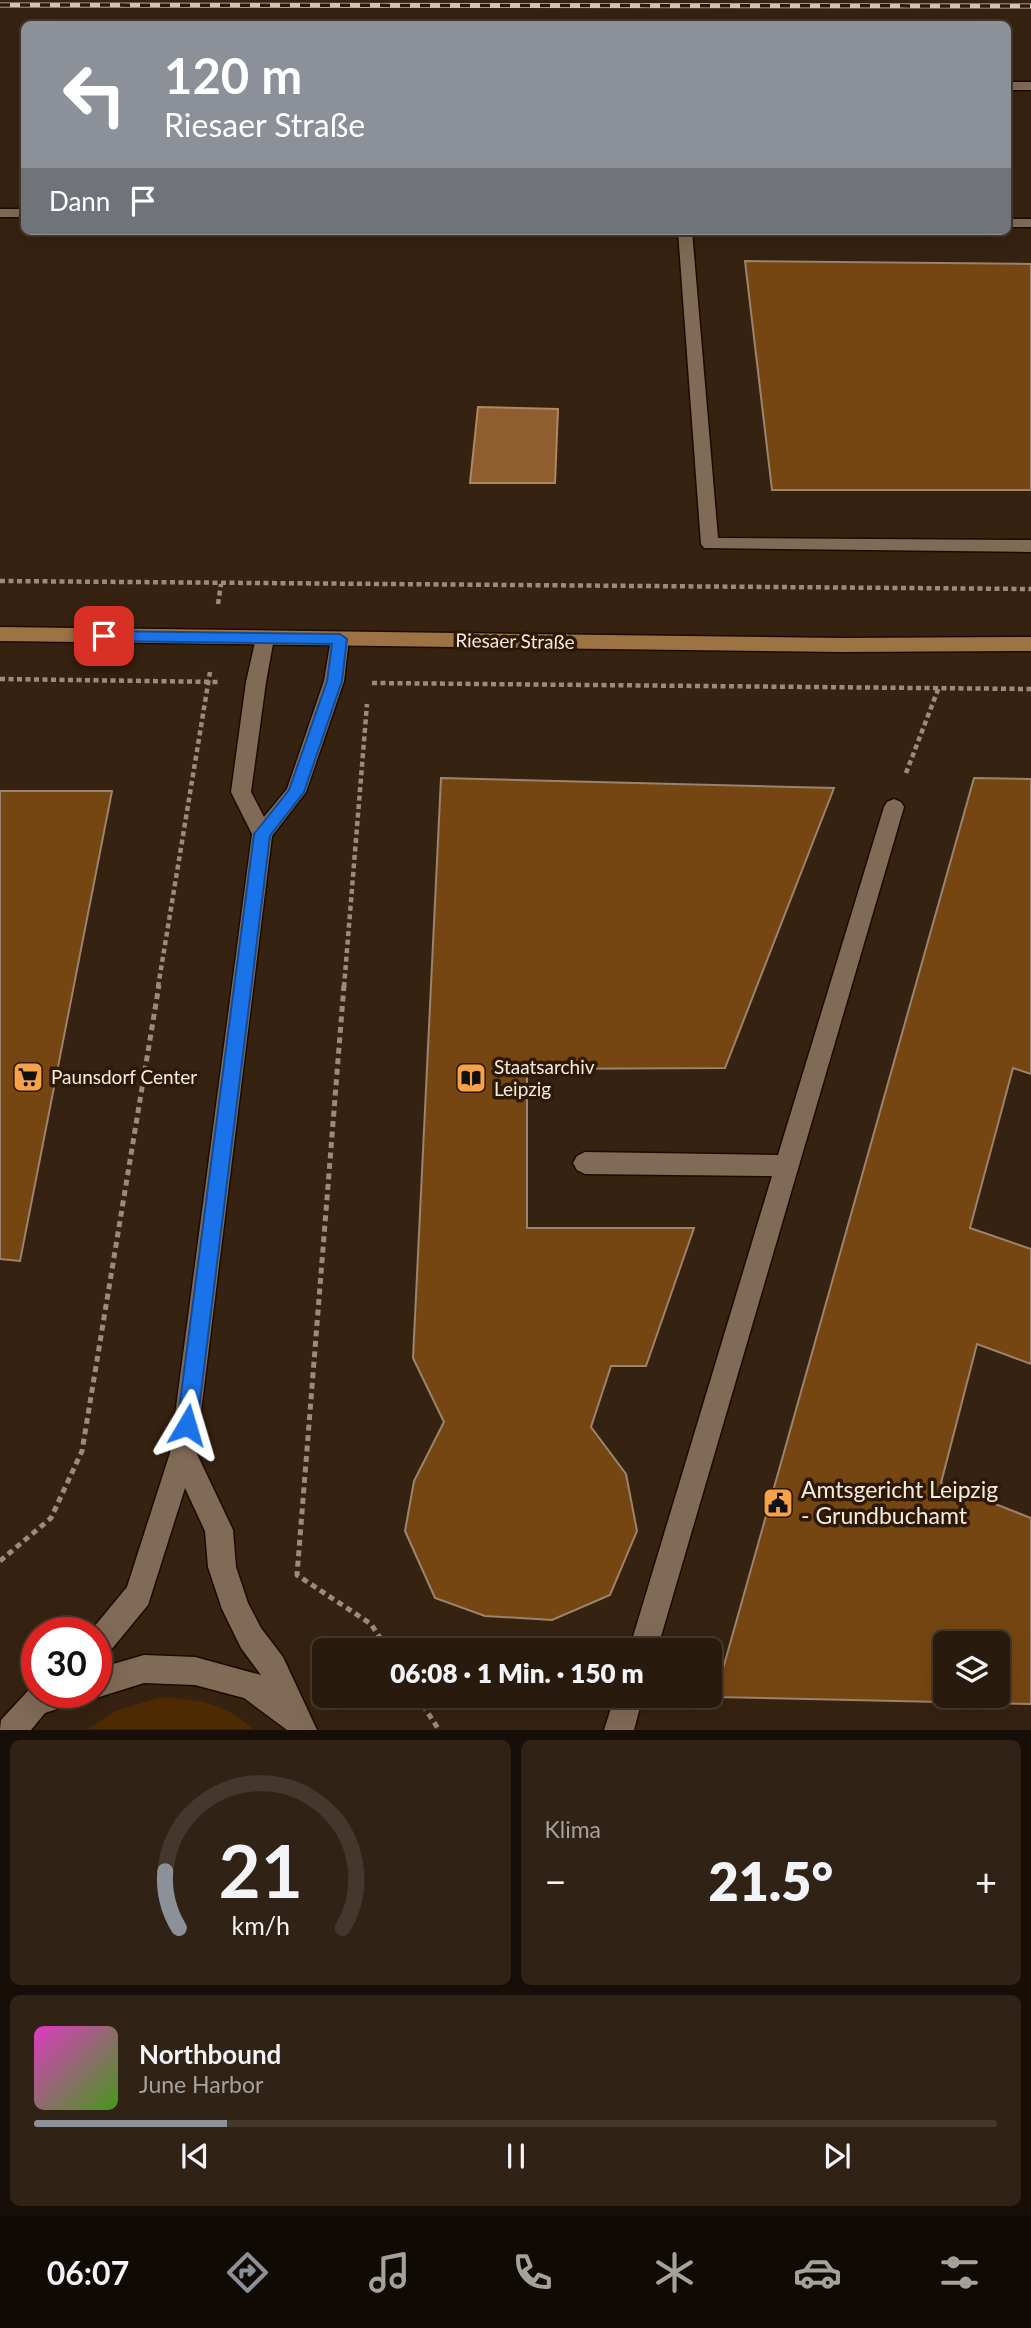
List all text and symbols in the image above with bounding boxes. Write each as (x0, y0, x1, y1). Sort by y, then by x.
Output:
text: 120 m (164, 46, 302, 104)
icon: left (49, 49, 140, 140)
text: Riesaer Straße (164, 105, 365, 144)
icon: arrive (124, 182, 162, 220)
text: Dann (49, 185, 110, 217)
pin (74, 606, 134, 666)
icon: arrive (85, 617, 123, 655)
street label: Riesaer Straße (455, 628, 575, 653)
place label: Staatsarchiv Leipzig (494, 1055, 595, 1100)
supermarket icon: Paunsdorf Center (11, 1060, 45, 1094)
library icon: Staatsarchiv Leipzig (454, 1061, 488, 1095)
place label: Paunsdorf Center (51, 1065, 197, 1088)
position arrow (150, 1388, 224, 1462)
place label: Amtsgericht Leipzig - Grundbuchamt (801, 1475, 998, 1529)
public building icon: Amtsgericht Leipzig - Grundbuchamt (761, 1486, 795, 1520)
speed limit sign: 30 (21, 1617, 112, 1708)
map controls (933, 1631, 1010, 1708)
button: layers (933, 1631, 1010, 1708)
text: 06:08 · 1 Min. · 150 m (390, 1657, 644, 1689)
text: Klima (545, 1815, 601, 1843)
text: 21 (218, 1827, 302, 1915)
text: 21.5° (708, 1850, 833, 1912)
text: − (545, 1858, 567, 1904)
text: + (975, 1858, 997, 1904)
text: km/h (231, 1910, 290, 1940)
text: Northbound (139, 2038, 281, 2070)
text: June Harbor (139, 2070, 263, 2098)
icon: previous (176, 2137, 214, 2175)
icon: pause (497, 2137, 535, 2175)
icon: next (818, 2137, 856, 2175)
icon: directions (223, 2248, 272, 2297)
icon: music (365, 2248, 414, 2297)
icon: phone (508, 2248, 557, 2297)
icon: climate (650, 2248, 699, 2297)
icon: car (793, 2248, 842, 2297)
icon: filters (935, 2248, 984, 2297)
text: 06:07 (47, 2253, 129, 2292)

